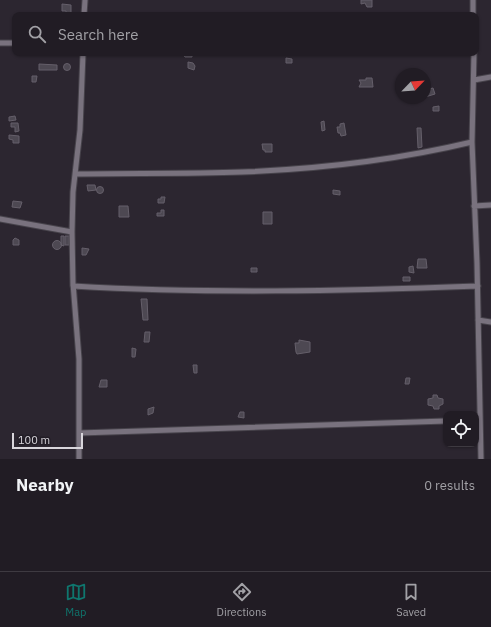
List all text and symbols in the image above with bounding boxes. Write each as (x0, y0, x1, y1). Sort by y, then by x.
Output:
search box (12, 12, 479, 56)
icon: search (26, 23, 48, 45)
text: Search here (58, 25, 138, 44)
north arrow (395, 68, 431, 104)
map controls (443, 411, 479, 447)
button: locate (443, 411, 479, 447)
scale bar (12, 431, 83, 450)
text: 100 m (18, 433, 50, 447)
text: Nearby (16, 474, 74, 496)
text: 0 results (424, 477, 475, 494)
tab: Map (65, 581, 87, 619)
tab: Directions (217, 581, 267, 619)
tab: Saved (396, 581, 426, 619)

